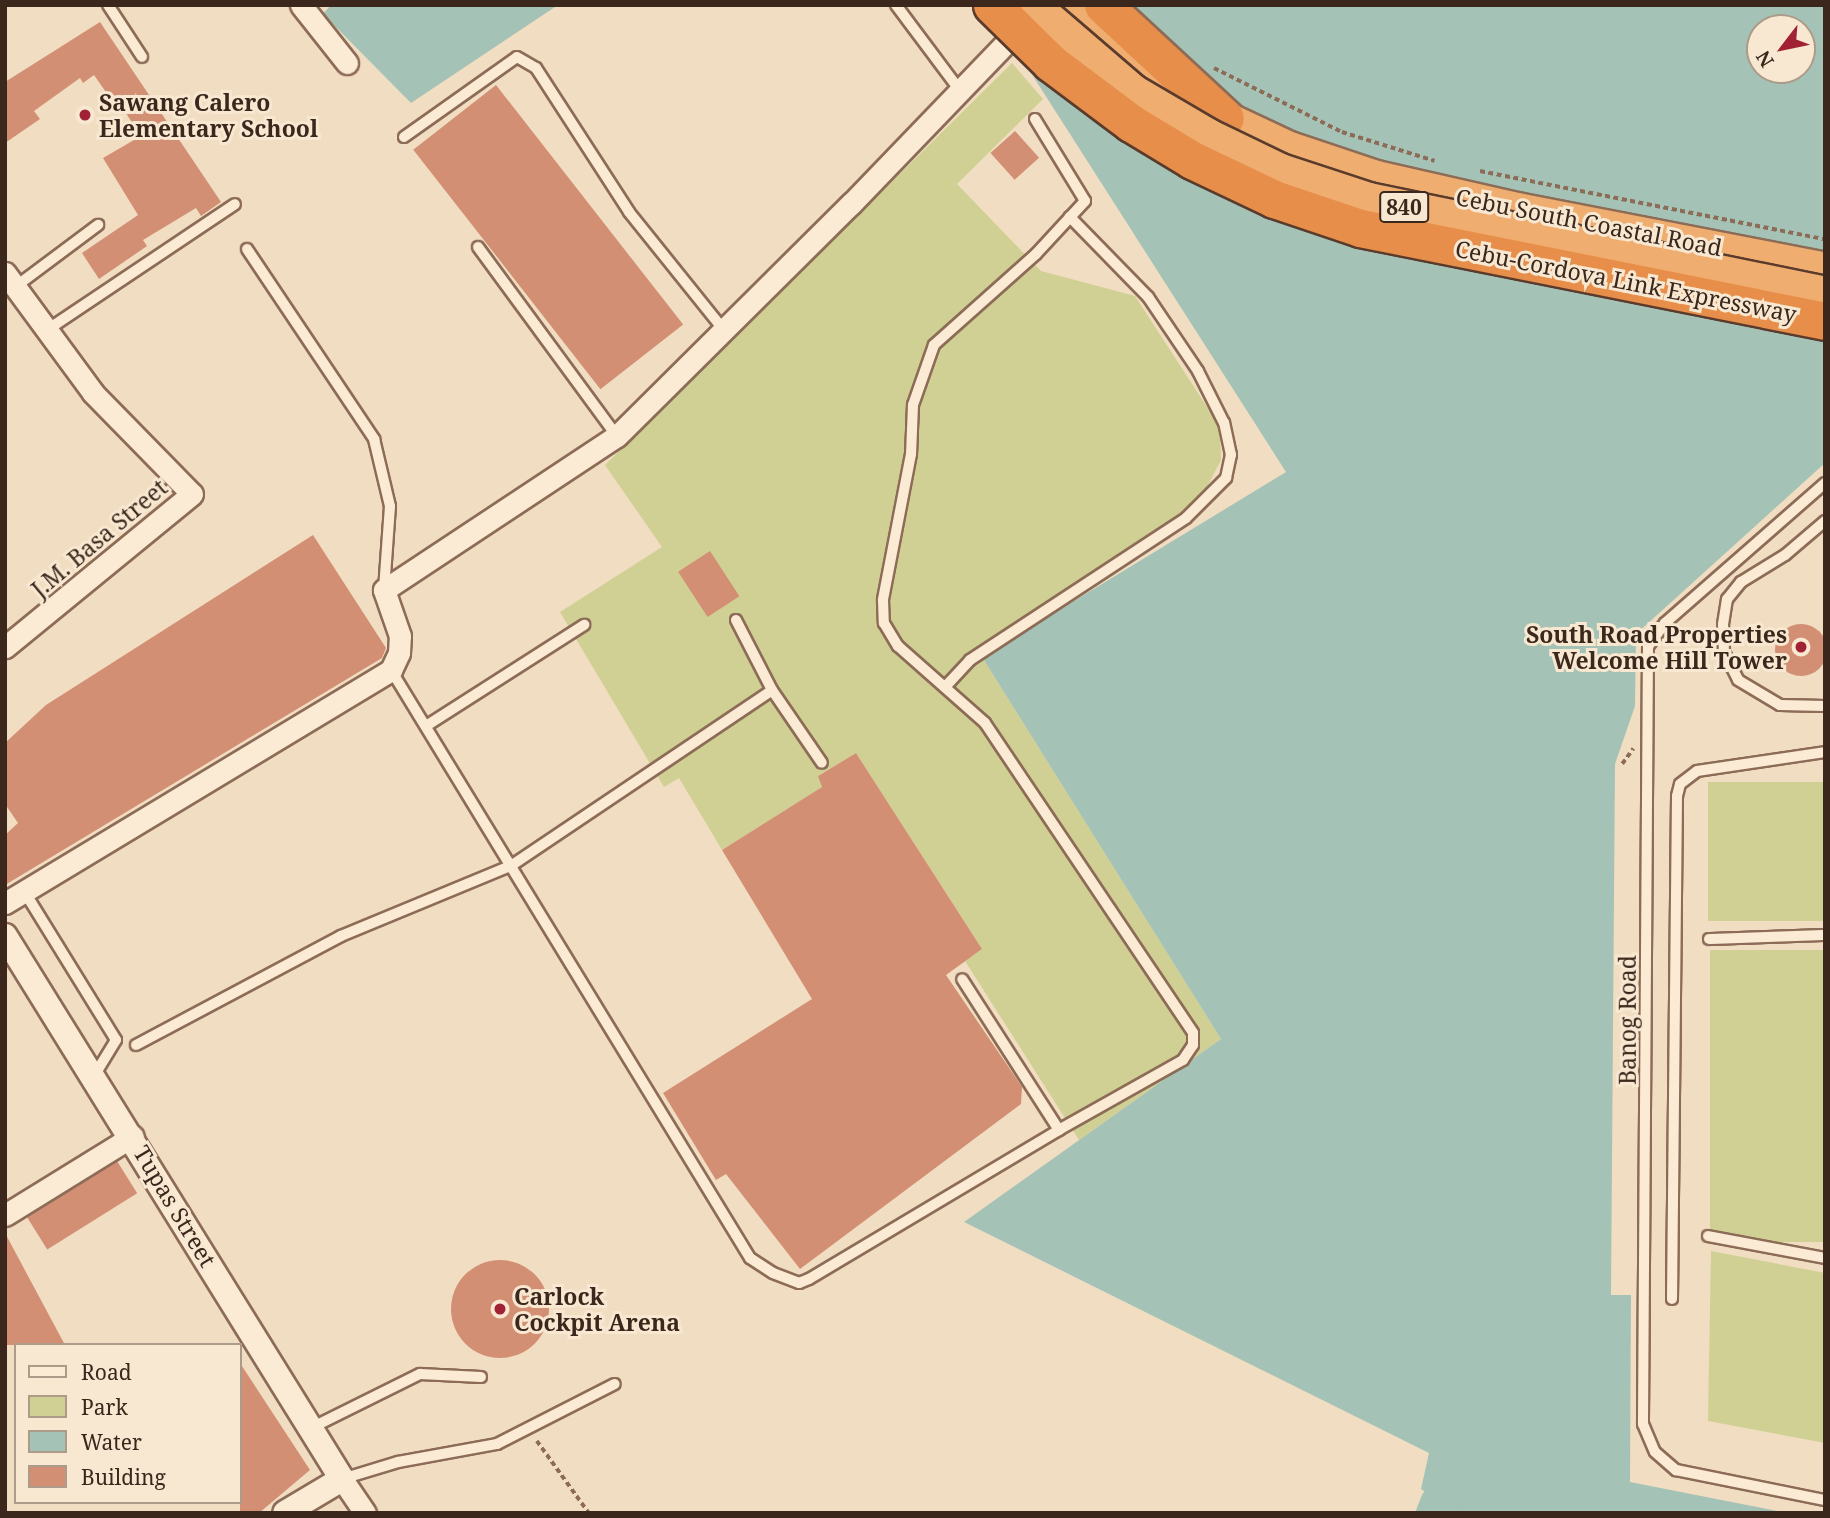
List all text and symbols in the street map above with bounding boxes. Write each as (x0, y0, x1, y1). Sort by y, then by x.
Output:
north arrow (1746, 14, 1816, 84)
text: N (1750, 46, 1780, 72)
place label: Sawang Calero Elementary School (99, 88, 318, 142)
marker: Sawang Calero Elementary School (77, 107, 93, 123)
street label: Cebu South Coastal Road (1454, 183, 1724, 261)
road number: 840 (1378, 190, 1430, 224)
street label: Cebu-Cordova Link Expressway (1453, 234, 1799, 328)
street label: J.M. Basa Street (26, 473, 172, 603)
place label: South Road Properties Welcome Hill Tower (1526, 620, 1787, 674)
marker: South Road Properties Welcome Hill Tower (1793, 639, 1809, 655)
street label: Banog Road (1613, 955, 1641, 1085)
street label: Tupas Street (128, 1140, 222, 1272)
place label: Carlock Cockpit Arena (514, 1282, 680, 1336)
marker: Carlock Cockpit Arena (492, 1301, 508, 1317)
legend (14, 1343, 242, 1504)
text: Road (81, 1358, 132, 1386)
text: Park (81, 1393, 128, 1421)
text: Water (81, 1428, 142, 1456)
text: Building (81, 1463, 166, 1491)

